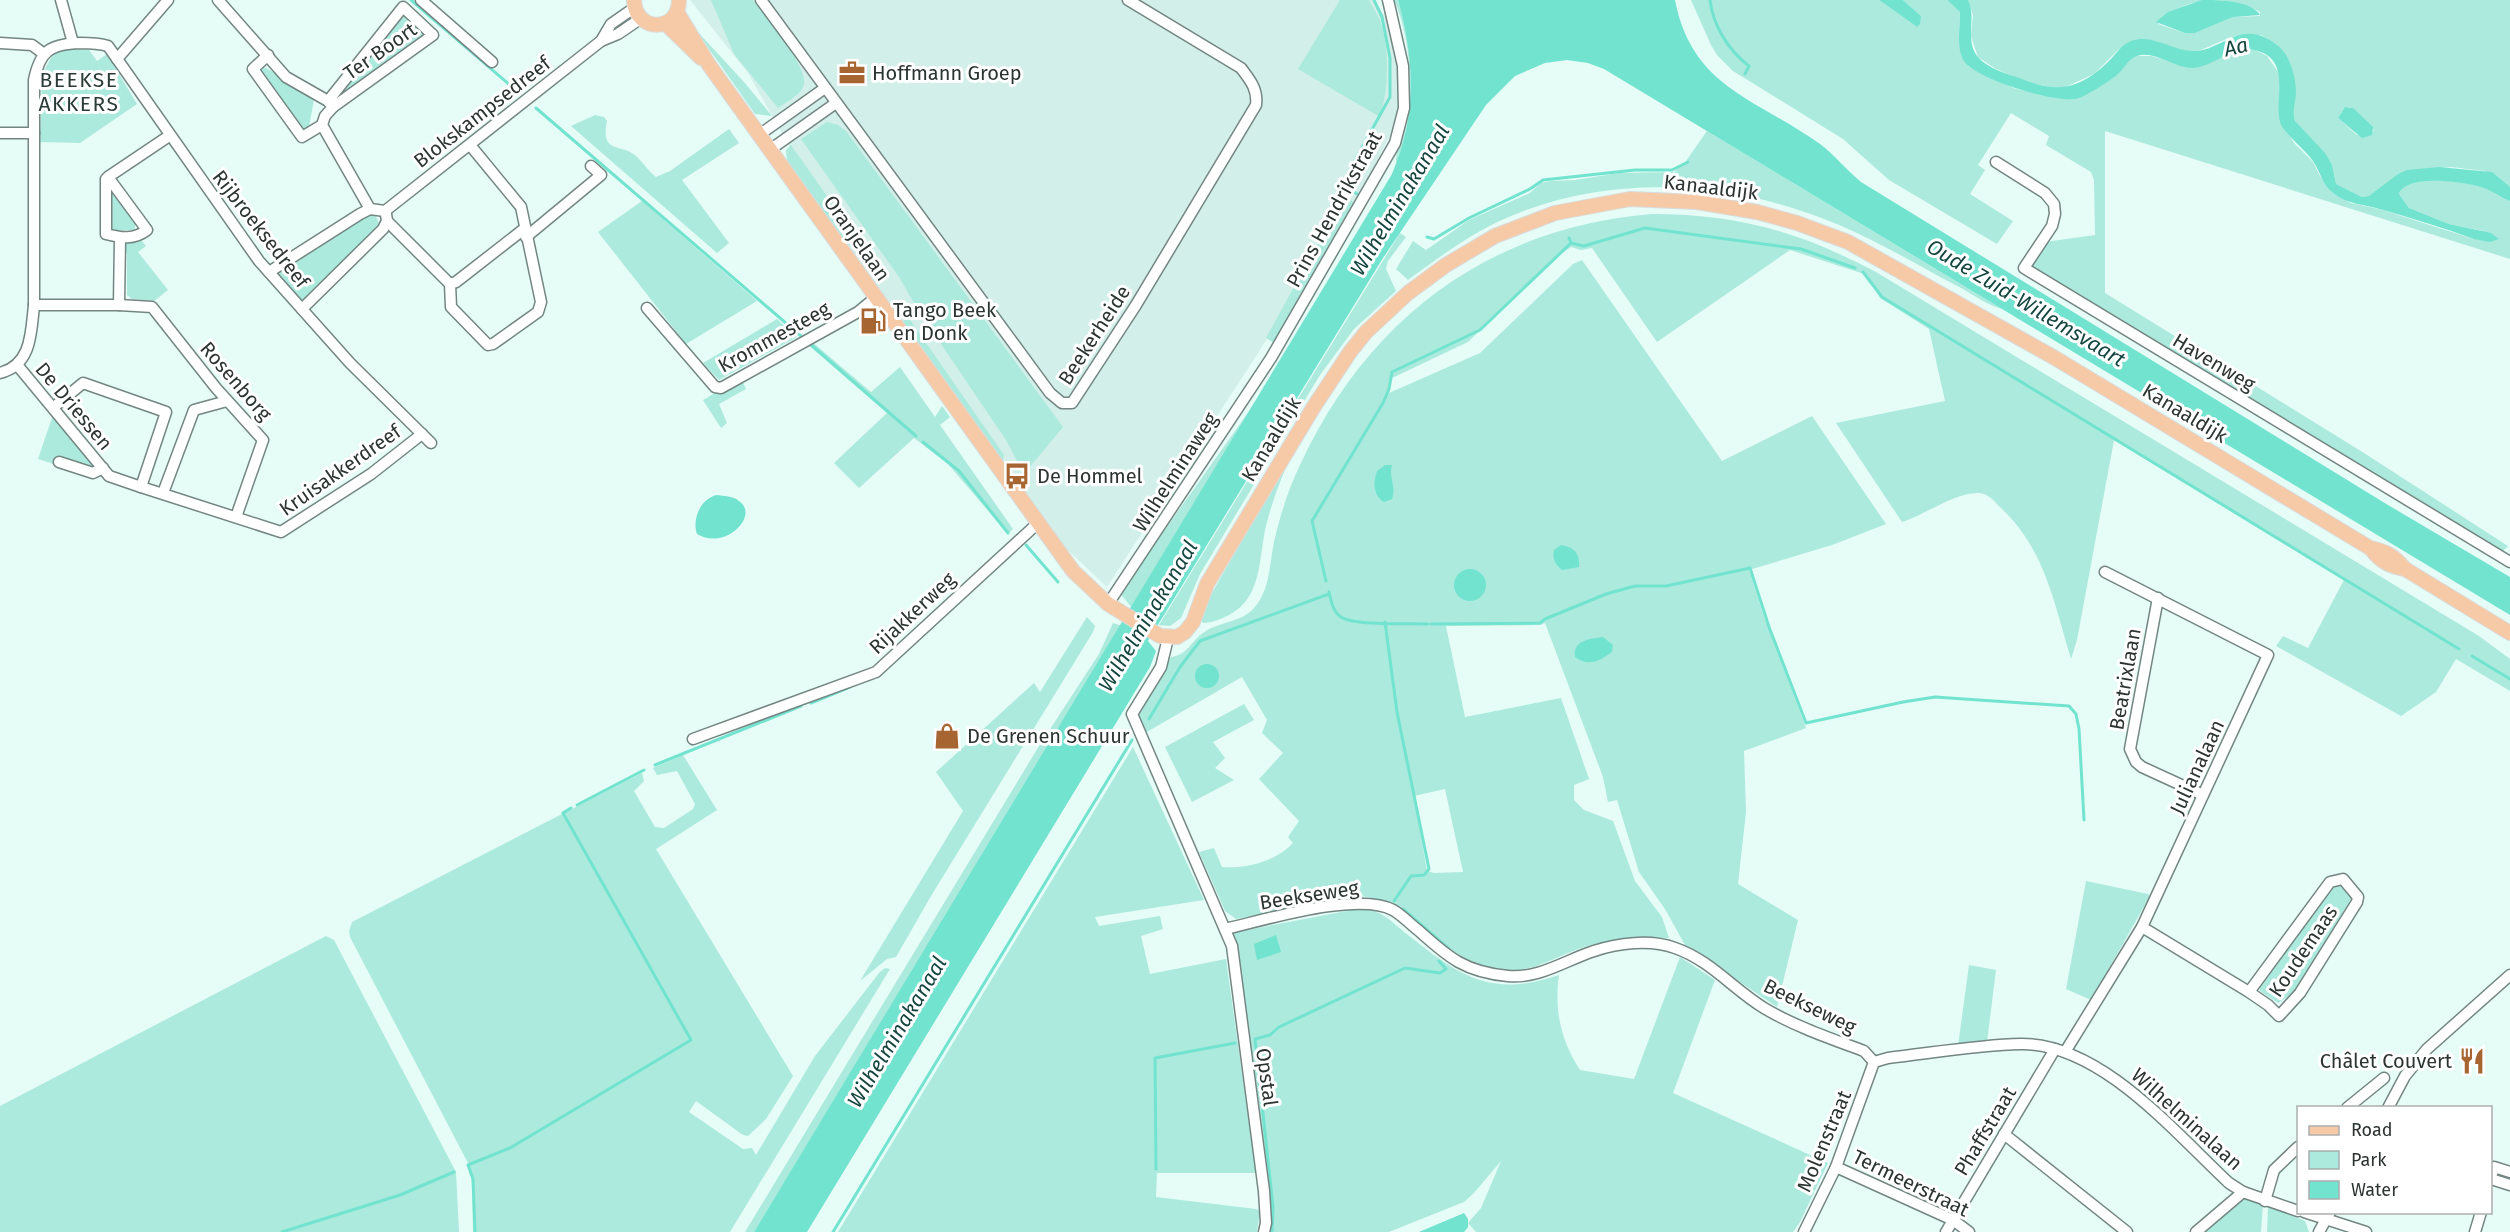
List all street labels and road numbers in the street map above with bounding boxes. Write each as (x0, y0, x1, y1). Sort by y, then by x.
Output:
street label: Ter Boort (339, 17, 422, 85)
street label: Blokskampsedreef (409, 50, 556, 173)
street label: Prins Hendrikstraat (1281, 126, 1387, 291)
street label: Rijbroeksedreef (208, 165, 315, 294)
street label: Kanaaldijk (1662, 169, 1760, 205)
street label: Oranjelaan (819, 191, 895, 285)
street label: Beekerheide (1053, 281, 1135, 389)
street label: Krommesteeg (714, 296, 835, 378)
street label: Havenweg (2168, 328, 2260, 396)
street label: Rosenborg (195, 337, 277, 426)
street label: De Driessen (30, 357, 118, 455)
street label: Kanaaldijk (2138, 378, 2233, 448)
street label: Kanaaldijk (1236, 391, 1306, 486)
street label: Wilhelminaweg (1128, 407, 1223, 536)
street label: Kruisakkerdreef (275, 419, 406, 521)
street label: Rijakkerweg (864, 567, 960, 659)
street label: Beatrixlaan (2104, 626, 2146, 732)
street label: Julianalaan (2165, 716, 2229, 818)
street label: Beekseweg (1258, 875, 1361, 915)
street label: Koudemaas (2264, 901, 2342, 1001)
street label: Beekseweg (1760, 973, 1861, 1039)
street label: Opstal (1251, 1046, 1283, 1108)
street label: Wilhelminalaan (2127, 1063, 2247, 1175)
street label: Phaffstraat (1949, 1081, 2021, 1180)
street label: Molenstraat (1792, 1086, 1856, 1195)
street label: Termeerstraat (1849, 1144, 1974, 1222)

